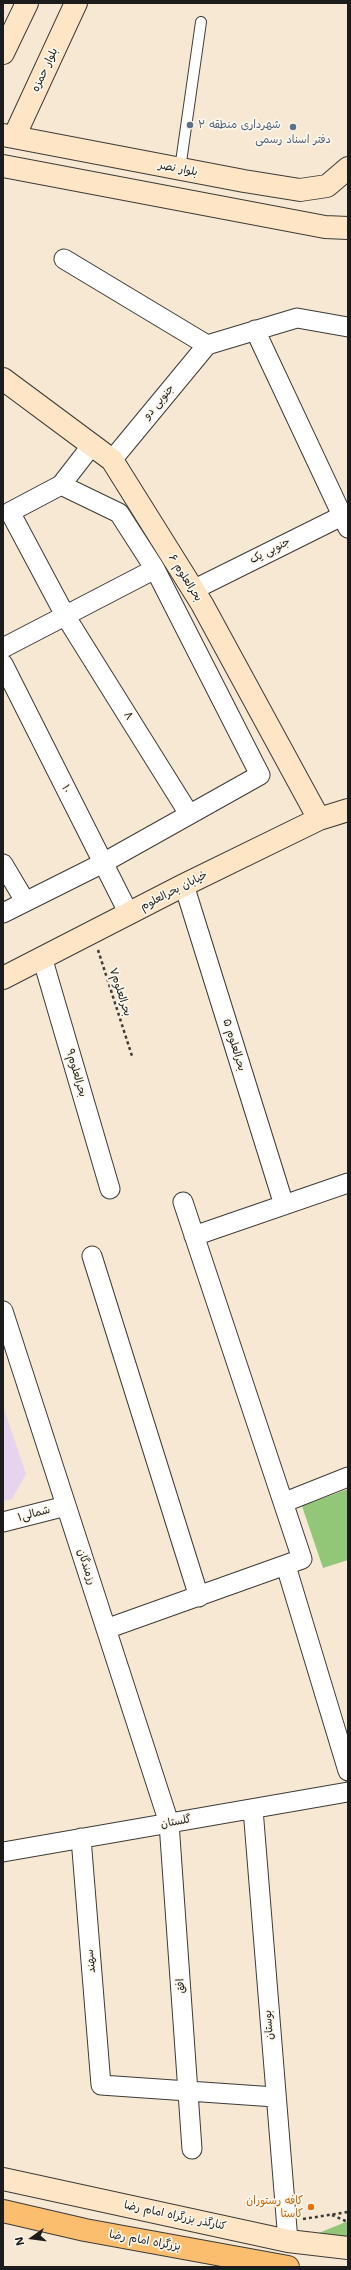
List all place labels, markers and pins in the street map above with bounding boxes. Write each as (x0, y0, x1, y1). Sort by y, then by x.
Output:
place label: شهرداری منطقه ۲ (198, 118, 281, 132)
marker: شهرداری منطقه ۲ (185, 120, 195, 130)
marker: دفتر اسناد رسمی (288, 122, 298, 132)
place label: دفتر اسناد رسمی (255, 133, 331, 147)
place label: کافه رستوران کاستا (246, 2194, 303, 2220)
marker: کافه رستوران کاستا (306, 2202, 316, 2212)

